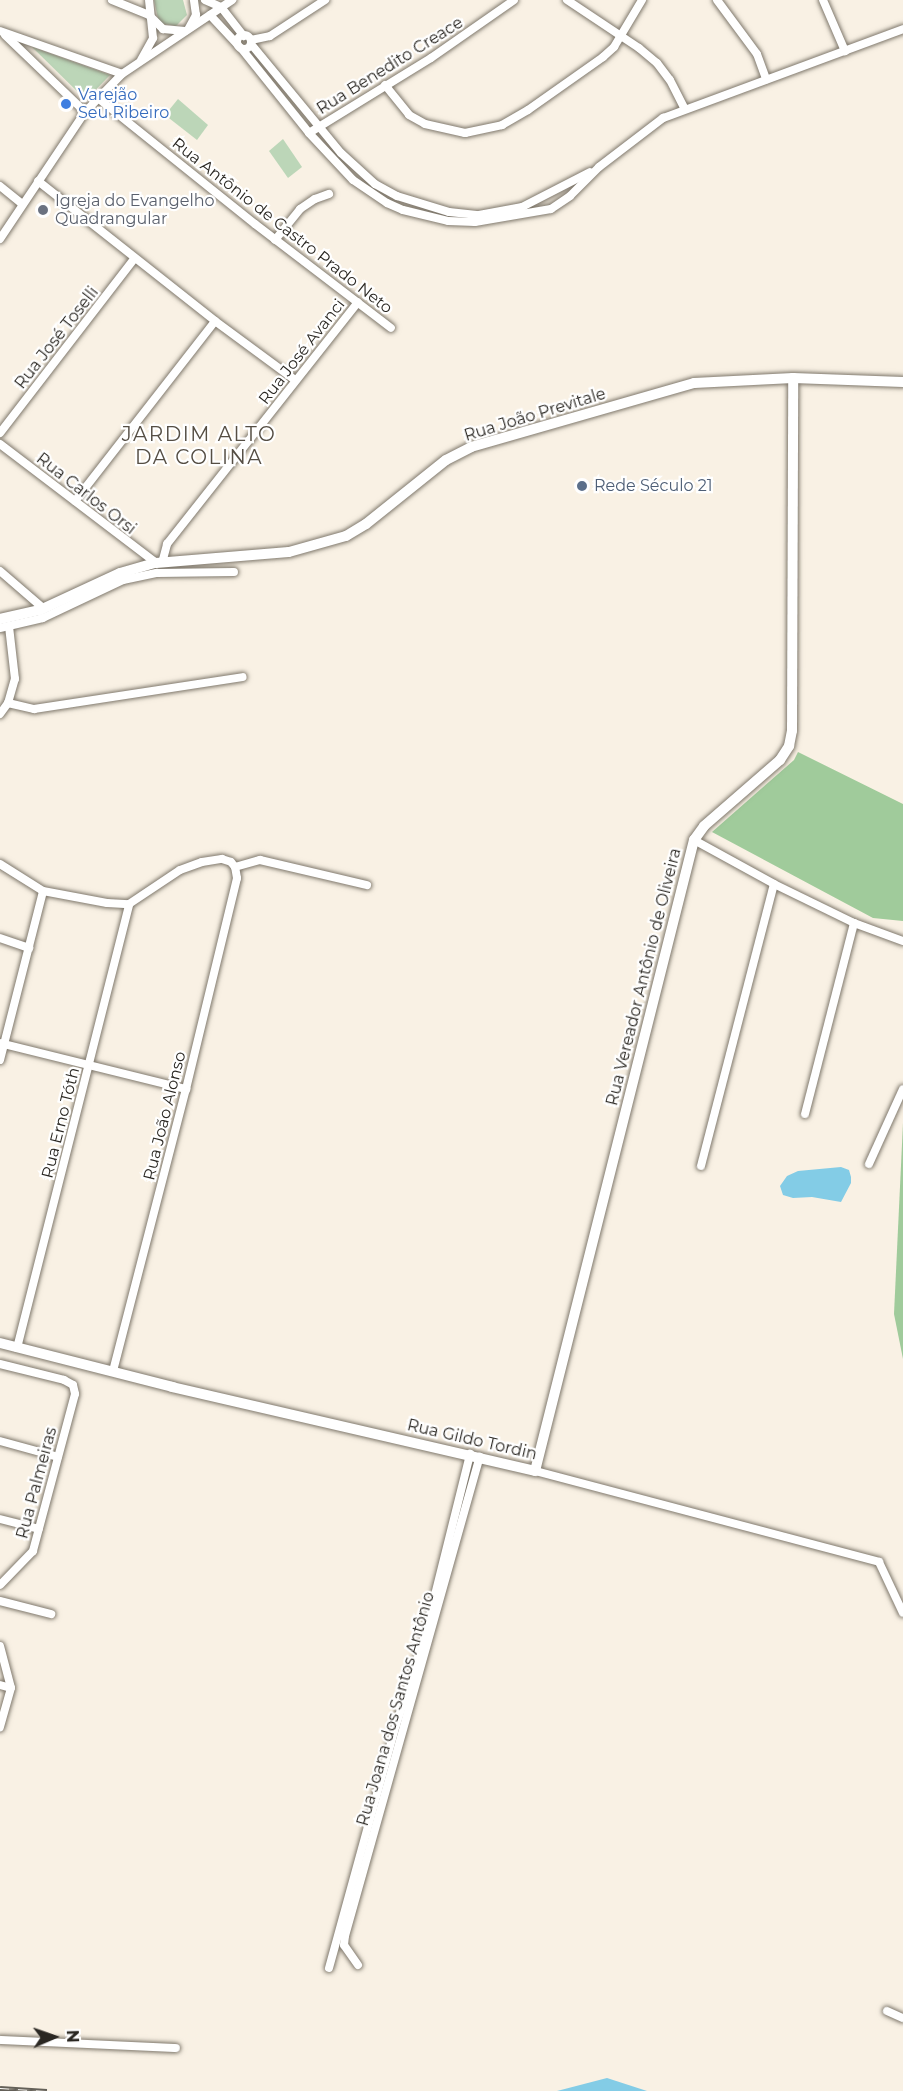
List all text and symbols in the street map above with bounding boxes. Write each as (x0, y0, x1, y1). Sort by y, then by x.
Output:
street label: Rua Benedito Creace (313, 13, 467, 119)
place label: Varejão Seu Ribeiro (78, 85, 169, 123)
marker: Varejão Seu Ribeiro (59, 97, 73, 111)
street label: Rua Antônio de Castro Prado Neto (168, 134, 396, 318)
place label: Igreja do Evangelho Quadrangular (55, 191, 215, 229)
marker: Igreja do Evangelho Quadrangular (36, 203, 50, 217)
street label: Rua José Toselli (11, 283, 103, 393)
street label: Rua José Avanci (255, 295, 349, 409)
street label: Rua João Previtale (462, 384, 608, 446)
district label: JARDIM ALTO DA COLINA (122, 423, 276, 470)
street label: Rua Carlos Orsi (32, 449, 140, 539)
place label: Rede Século 21 (594, 476, 713, 496)
marker: Rede Século 21 (575, 479, 589, 493)
street label: Rua Vereador Antônio de Oliveira (603, 846, 685, 1108)
street label: Rua João Alonso (140, 1050, 190, 1182)
street label: Rua Erno Tóth (38, 1066, 84, 1180)
street label: Rua Gildo Tordin (405, 1416, 539, 1464)
street label: Rua Palmeiras (13, 1425, 61, 1541)
street label: Rua Joana dos Santos Antônio (353, 1590, 439, 1828)
north arrow (24, 2007, 84, 2067)
text: N (63, 2030, 82, 2043)

